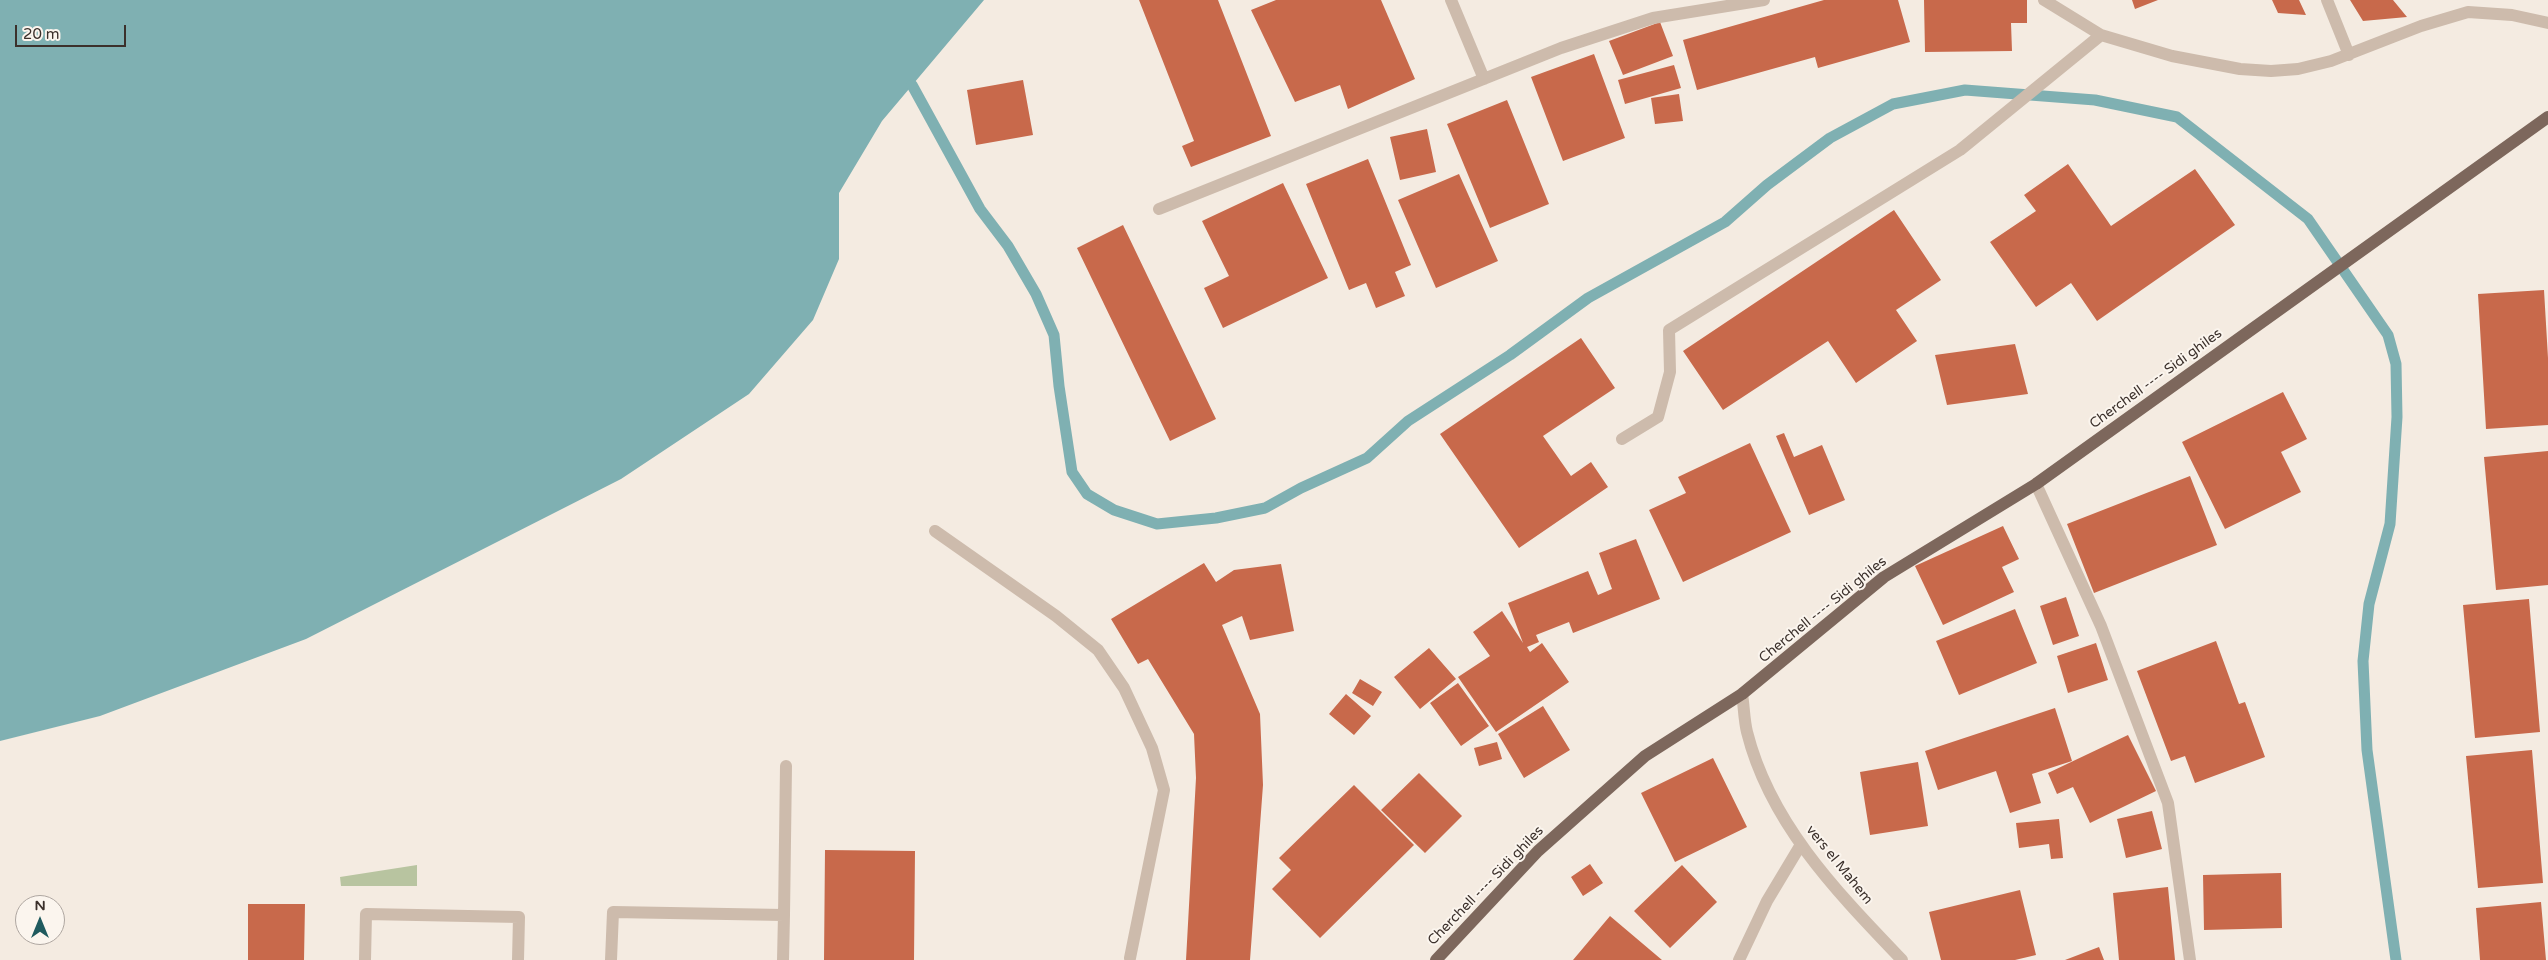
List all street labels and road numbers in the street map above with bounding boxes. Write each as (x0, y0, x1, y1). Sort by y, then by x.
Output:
street label: Cherchell ---- Sidi ghiles (2087, 325, 2225, 433)
street label: Cherchell ---- Sidi ghiles (1756, 553, 1890, 667)
street label: vers el Mahem (1802, 822, 1876, 908)
street label: Cherchell ---- Sidi ghiles (1425, 823, 1547, 949)

